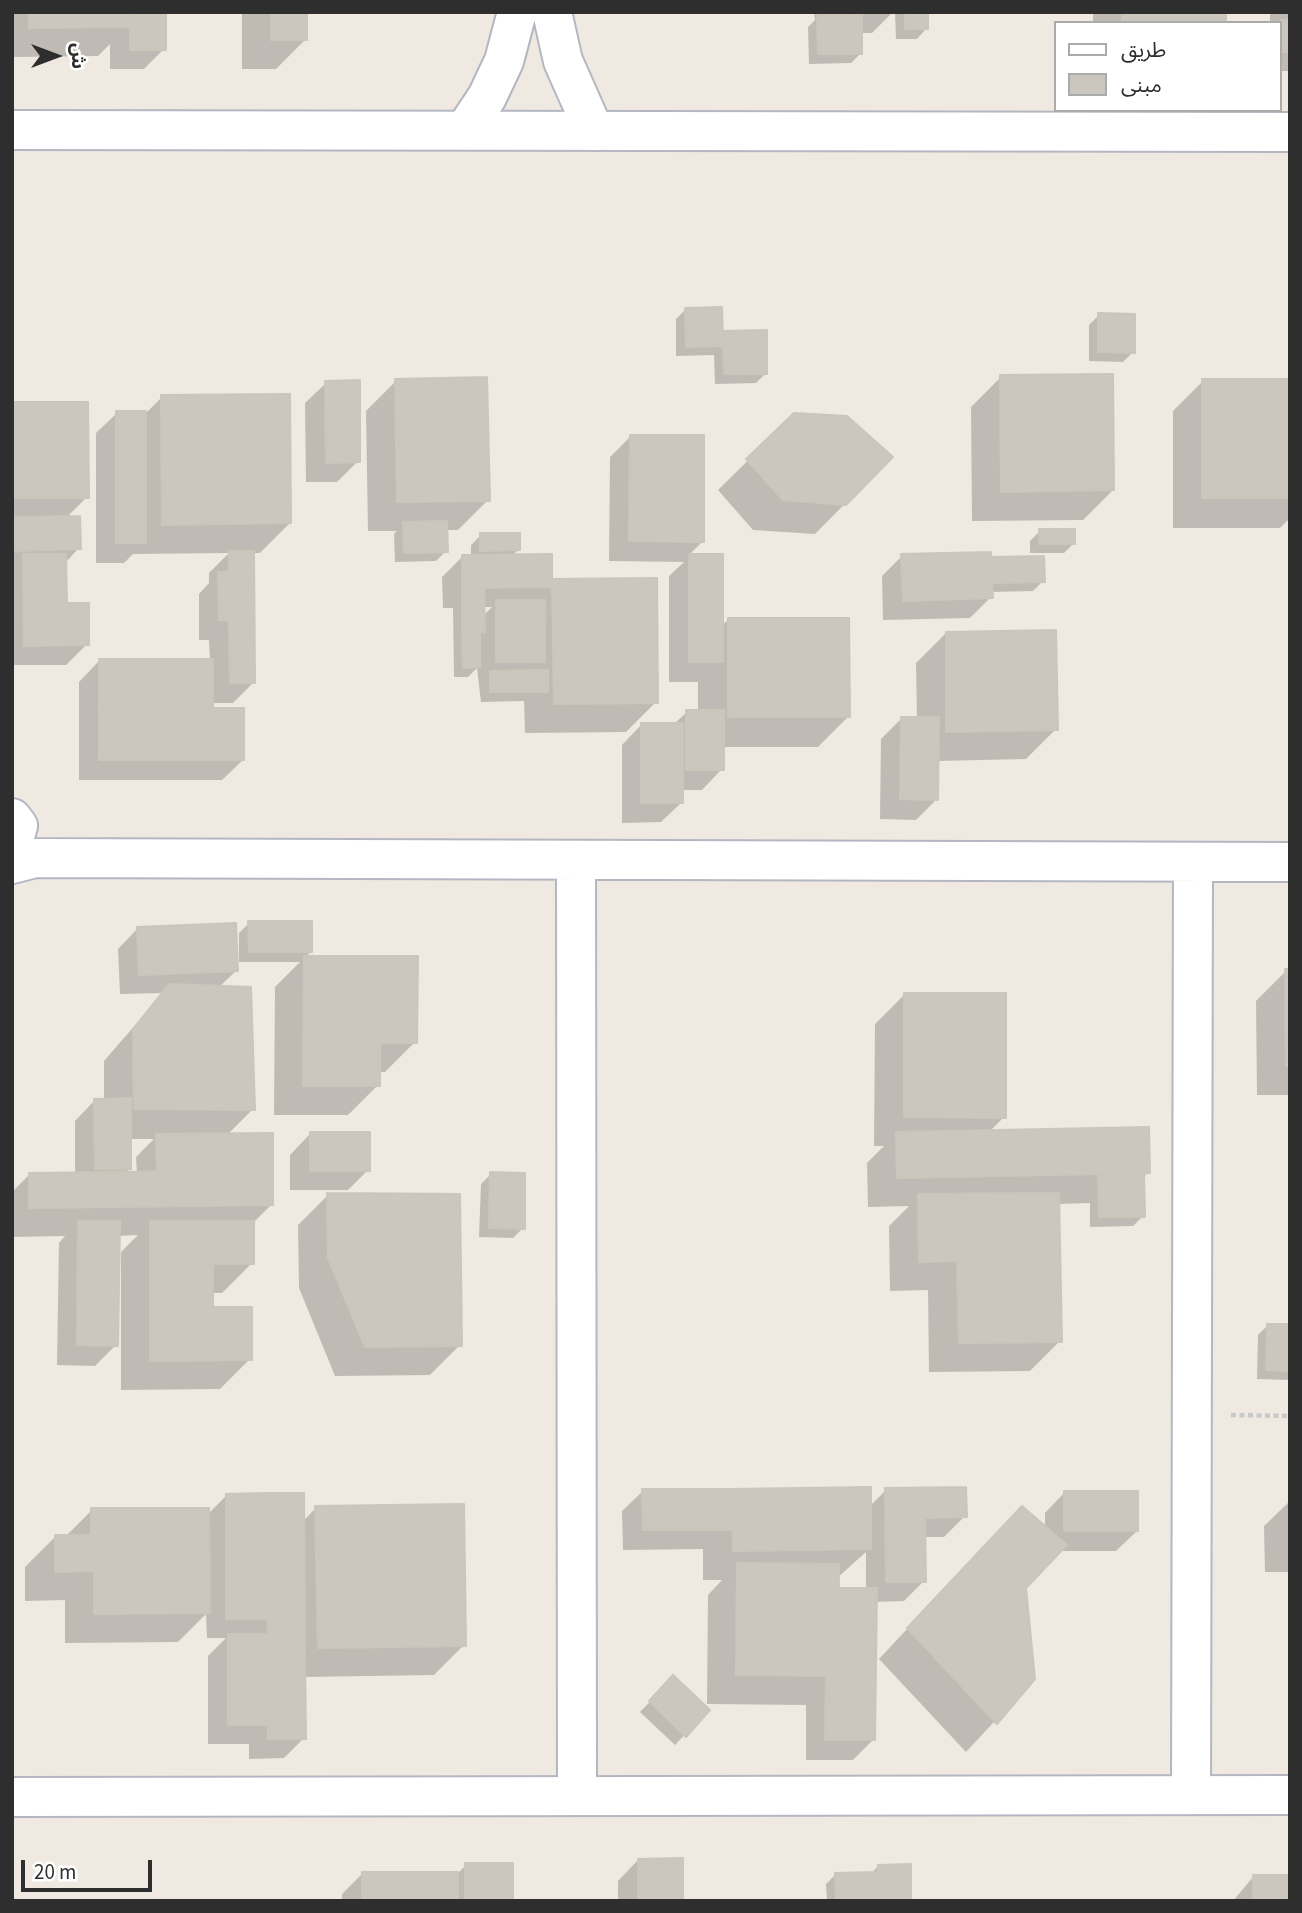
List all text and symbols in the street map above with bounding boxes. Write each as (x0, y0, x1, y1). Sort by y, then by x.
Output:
north arrow (21, 21, 91, 91)
legend (1054, 21, 1281, 112)
text: طريق (1121, 35, 1166, 65)
text: ش (64, 43, 91, 69)
text: مبنى (1121, 70, 1162, 100)
scale bar (24, 1846, 156, 1890)
text: 20 m (34, 1857, 76, 1887)

